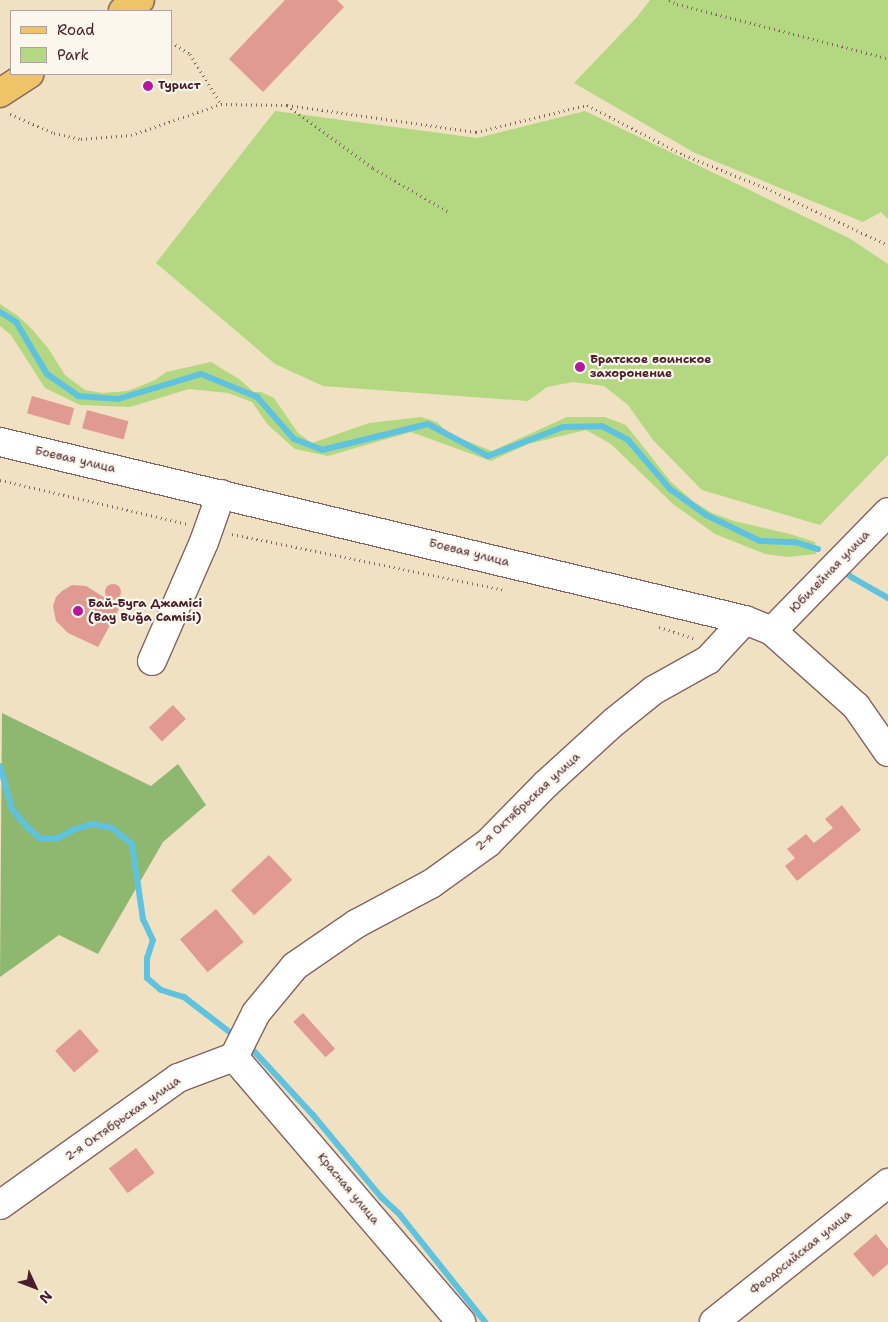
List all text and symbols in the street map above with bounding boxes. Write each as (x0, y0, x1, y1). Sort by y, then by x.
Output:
legend (10, 10, 172, 75)
text: Road (57, 20, 95, 40)
text: Park (57, 45, 89, 65)
place label: Турист (158, 79, 201, 93)
marker: Турист (142, 80, 154, 92)
place label: Братское воинское захоронение (590, 353, 711, 381)
marker: Братское воинское захоронение (574, 361, 586, 373)
street label: Боевая улица (33, 444, 117, 476)
street label: Юбилейная улица (787, 528, 873, 616)
street label: Боевая улица (427, 536, 511, 570)
place label: Бай-Буга Джамісі (Bay Buğa Camisi) (88, 597, 202, 625)
marker: Бай-Буга Джамісі (Bay Buğa Camisi) (72, 605, 84, 617)
street label: 2-я Октябрьская улица (473, 750, 583, 854)
street label: 2-я Октябрьская улица (63, 1074, 183, 1164)
street label: Красная улица (314, 1150, 382, 1228)
street label: Феодосийская улица (747, 1208, 855, 1298)
north arrow (10, 1262, 60, 1312)
text: N (36, 1287, 56, 1307)

